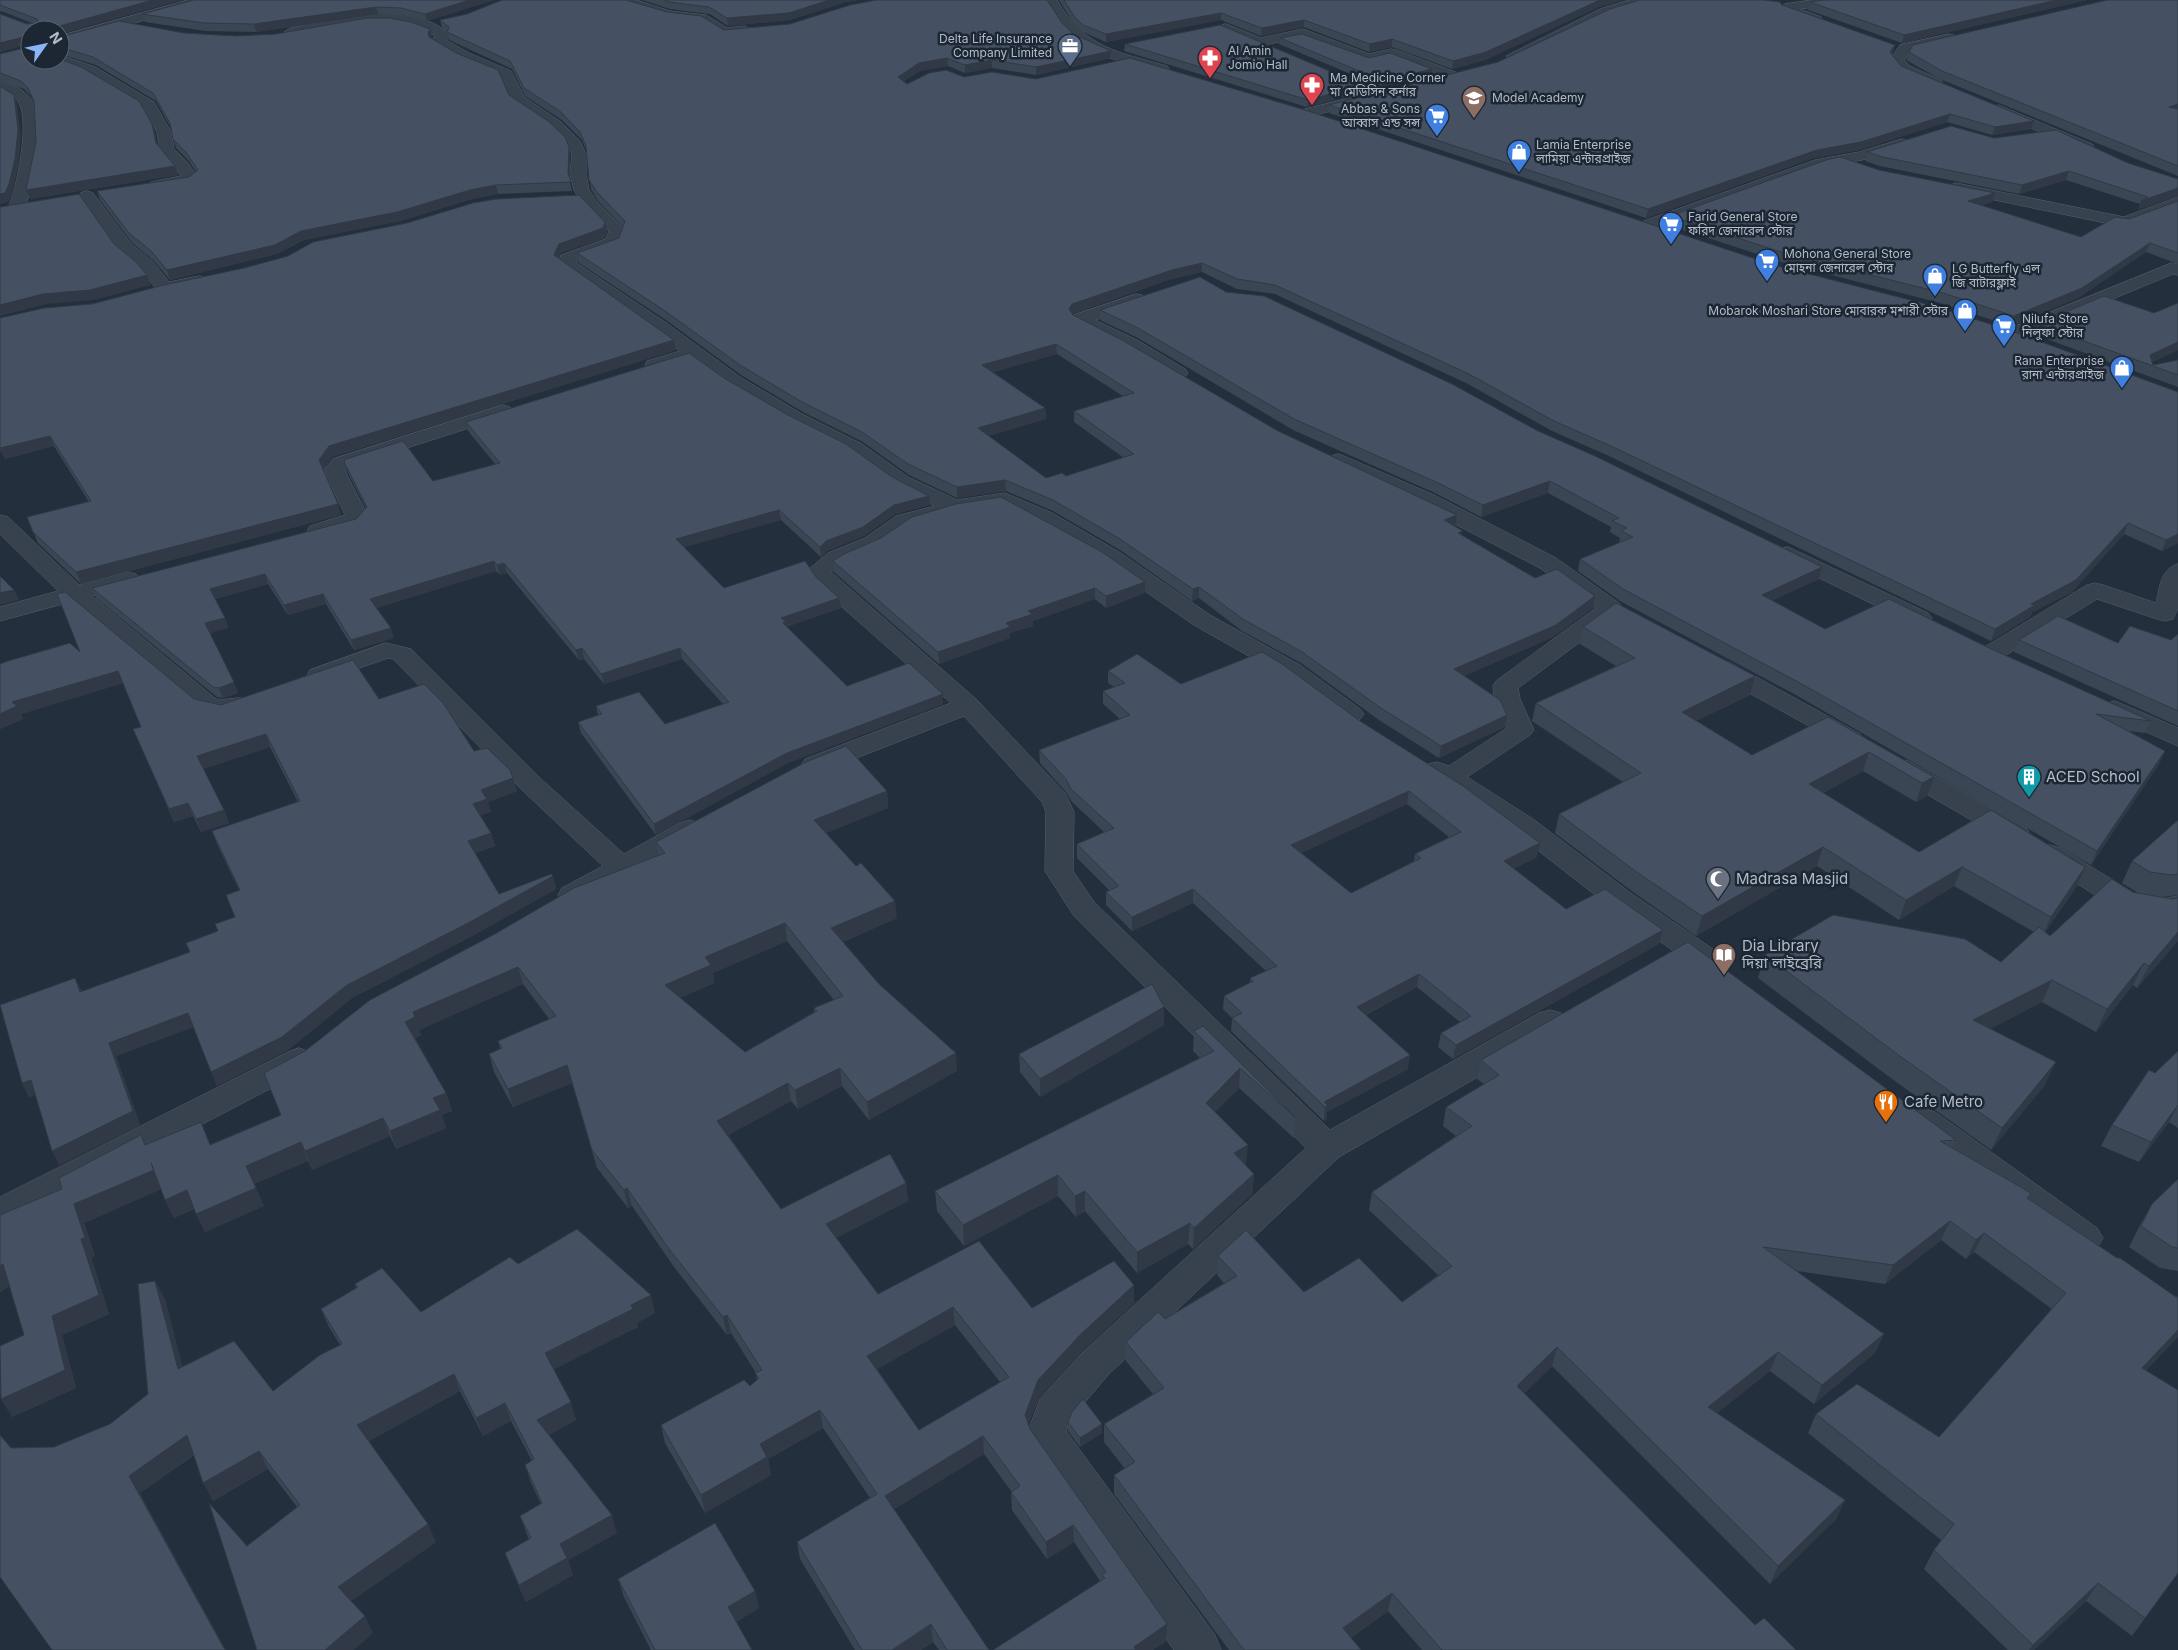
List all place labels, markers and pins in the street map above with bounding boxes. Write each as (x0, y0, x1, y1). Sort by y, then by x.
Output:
place label: Delta Life Insurance Company Limited (939, 31, 1052, 60)
office icon: Delta Life Insurance Company Limited (1057, 33, 1083, 67)
place label: Al Amin Jomio Hall (1228, 43, 1288, 72)
pharmacy icon: Al Amin Jomio Hall (1197, 45, 1223, 79)
place label: Ma Medicine Corner মা মেডিসিন কর্নার (1329, 70, 1446, 99)
pharmacy icon: Ma Medicine Corner মা মেডিসিন কর্নার (1299, 72, 1325, 106)
school or university icon: Model Academy (1461, 85, 1487, 119)
place label: Model Academy (1492, 90, 1584, 105)
place label: Abbas & Sons আব্বাস এন্ড সন্স (1341, 101, 1420, 130)
supermarket icon: Abbas & Sons আব্বাস এন্ড সন্স (1424, 103, 1450, 137)
place label: Lamia Enterprise লামিয়া এন্টারপ্রাইজ (1535, 137, 1631, 166)
shop icon: Lamia Enterprise লামিয়া এন্টারপ্রাইজ (1506, 139, 1532, 173)
place label: Farid General Store ফরিদ জেনারেল স্টোর (1687, 209, 1797, 238)
supermarket icon: Farid General Store ফরিদ জেনারেল স্টোর (1658, 211, 1684, 245)
place label: Mohona General Store মোহনা জেনারেল স্টোর (1784, 246, 1911, 275)
supermarket icon: Mohona General Store মোহনা জেনারেল স্টোর (1754, 248, 1780, 282)
place label: LG Butterfly এল জি বাটারফ্লাই (1951, 261, 2040, 290)
shop icon: LG Butterfly এল জি বাটারফ্লাই (1922, 263, 1948, 297)
shop icon: Mobarok Moshari Store মোবারক মশারী স্টোর (1952, 298, 1978, 332)
place label: Mobarok Moshari Store মোবারক মশারী স্টোর (1708, 303, 1949, 318)
place label: Nilufa Store নিলুফা স্টোর (2021, 311, 2088, 341)
supermarket icon: Nilufa Store নিলুফা স্টোর (1991, 313, 2017, 347)
place label: Rana Enterprise রানা এন্টারপ্রাইজ (2014, 353, 2105, 382)
shop icon: Rana Enterprise রানা এন্টারপ্রাইজ (2109, 355, 2135, 389)
building icon: ACED School (2016, 764, 2042, 798)
place label: ACED School (2046, 767, 2140, 786)
mosque icon: Madrasa Masjid (1705, 866, 1731, 900)
place label: Madrasa Masjid (1736, 869, 1848, 888)
place label: Dia Library দিয়া লাইব্রেরি (1741, 936, 1823, 972)
library icon: Dia Library দিয়া লাইব্রেরি (1711, 942, 1737, 976)
restaurant icon: Cafe Metro (1873, 1089, 1899, 1123)
place label: Cafe Metro (1904, 1092, 1983, 1111)

